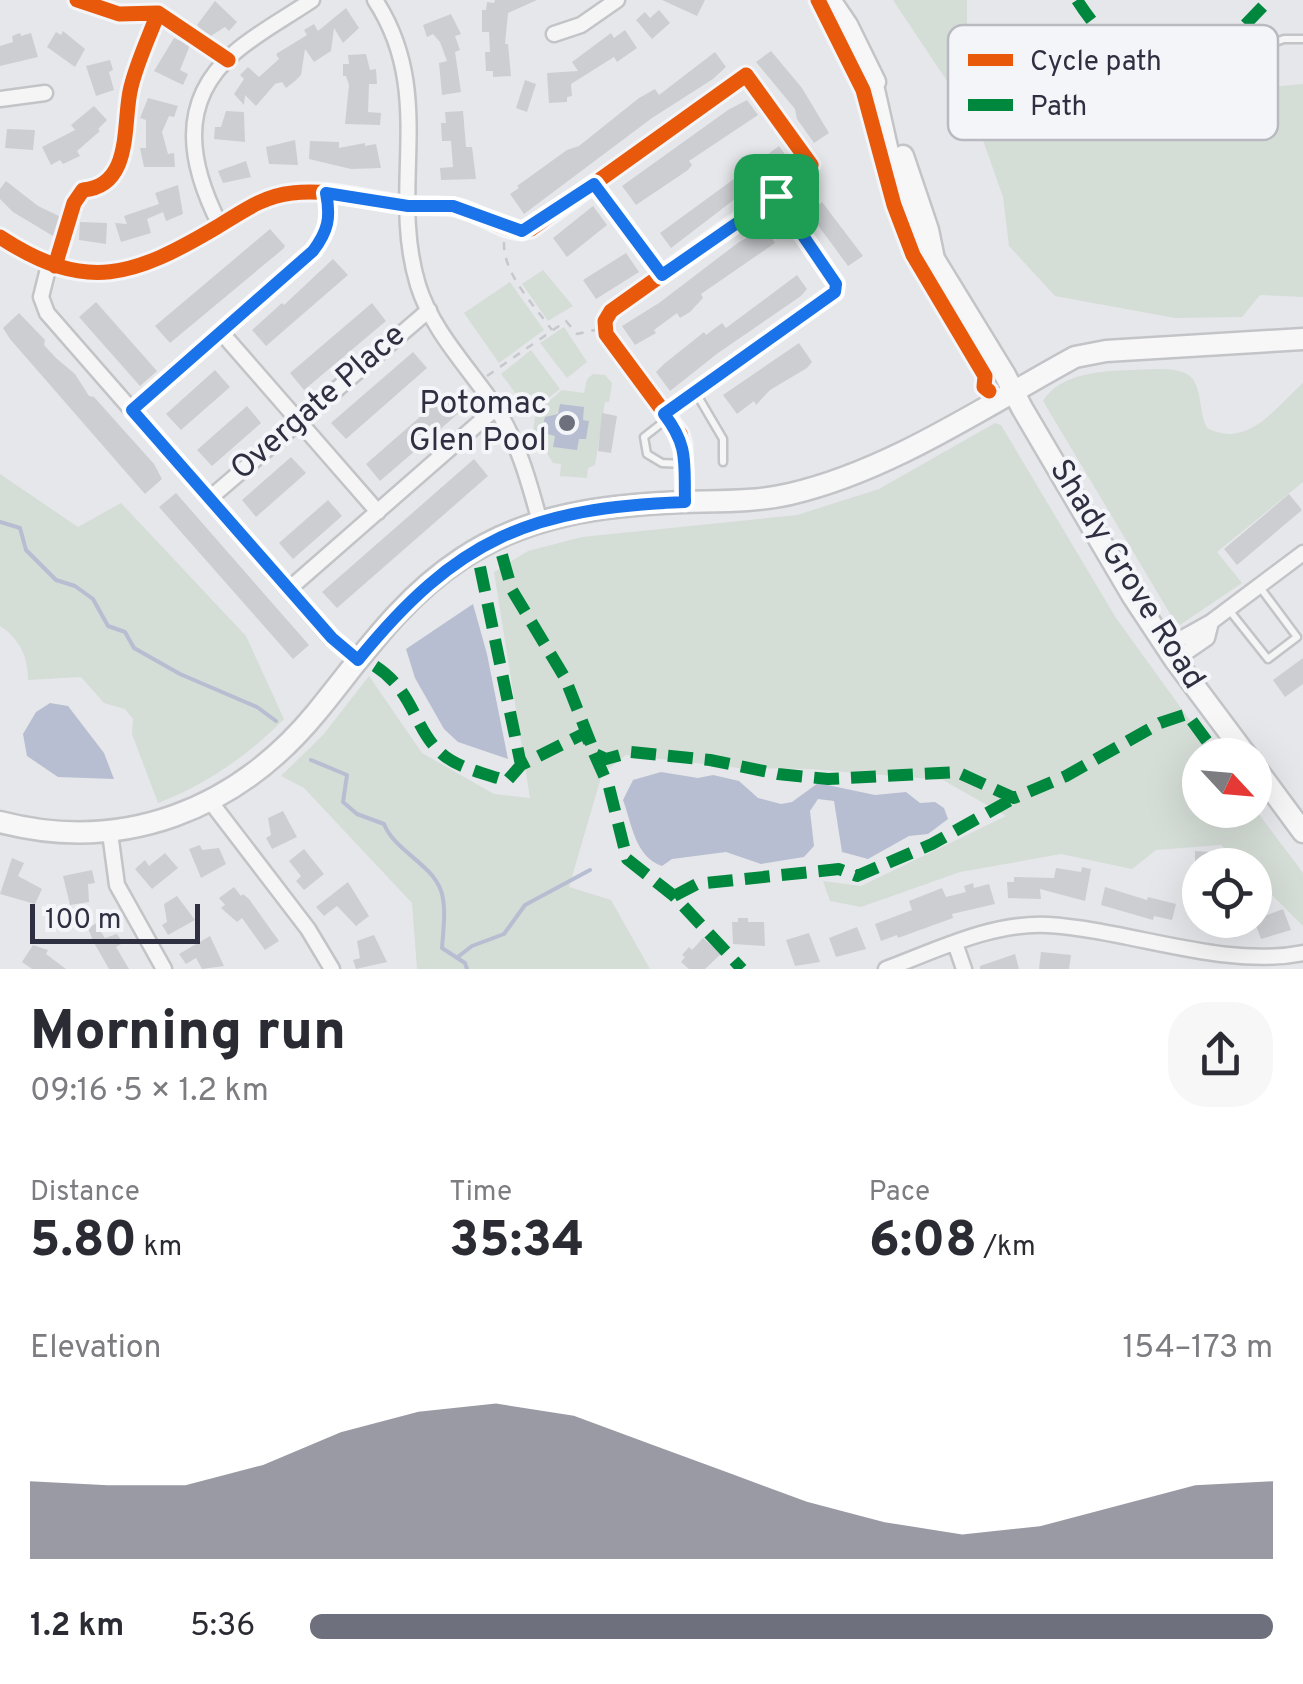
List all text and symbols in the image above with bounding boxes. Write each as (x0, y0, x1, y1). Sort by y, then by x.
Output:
legend (948, 25, 1278, 140)
text: Cycle path (1030, 45, 1162, 81)
text: Path (1030, 90, 1087, 126)
pin (734, 154, 819, 239)
icon: arrive (749, 169, 804, 224)
street label: Overgate Place (223, 316, 415, 490)
place label: Potomac Glen Pool (409, 385, 547, 462)
marker: Potomac Glen Pool (556, 412, 578, 434)
street label: Shady Grove Road (1039, 453, 1213, 697)
north arrow (1182, 738, 1272, 828)
map controls (1182, 738, 1272, 938)
button: locate (1182, 848, 1272, 938)
scale bar (30, 899, 200, 944)
text: 100 m (45, 903, 121, 939)
text: Morning run (30, 999, 346, 1069)
button: share (1168, 1002, 1273, 1107)
text: 09:16 · 5 × 1.2 km (30, 1072, 269, 1112)
text: Distance (30, 1175, 140, 1211)
text: Time (449, 1175, 512, 1211)
text: Pace (869, 1175, 930, 1211)
text: 5.80 (30, 1211, 137, 1274)
text: 35:34 (449, 1211, 585, 1274)
text: 6:08 (869, 1211, 977, 1274)
text: km (137, 1230, 182, 1266)
text: /km (977, 1230, 1036, 1266)
text: Elevation (30, 1329, 162, 1369)
text: 154–173 m (1122, 1329, 1273, 1369)
text: 1.2 km (30, 1607, 124, 1647)
text: 5:36 (190, 1607, 255, 1647)

